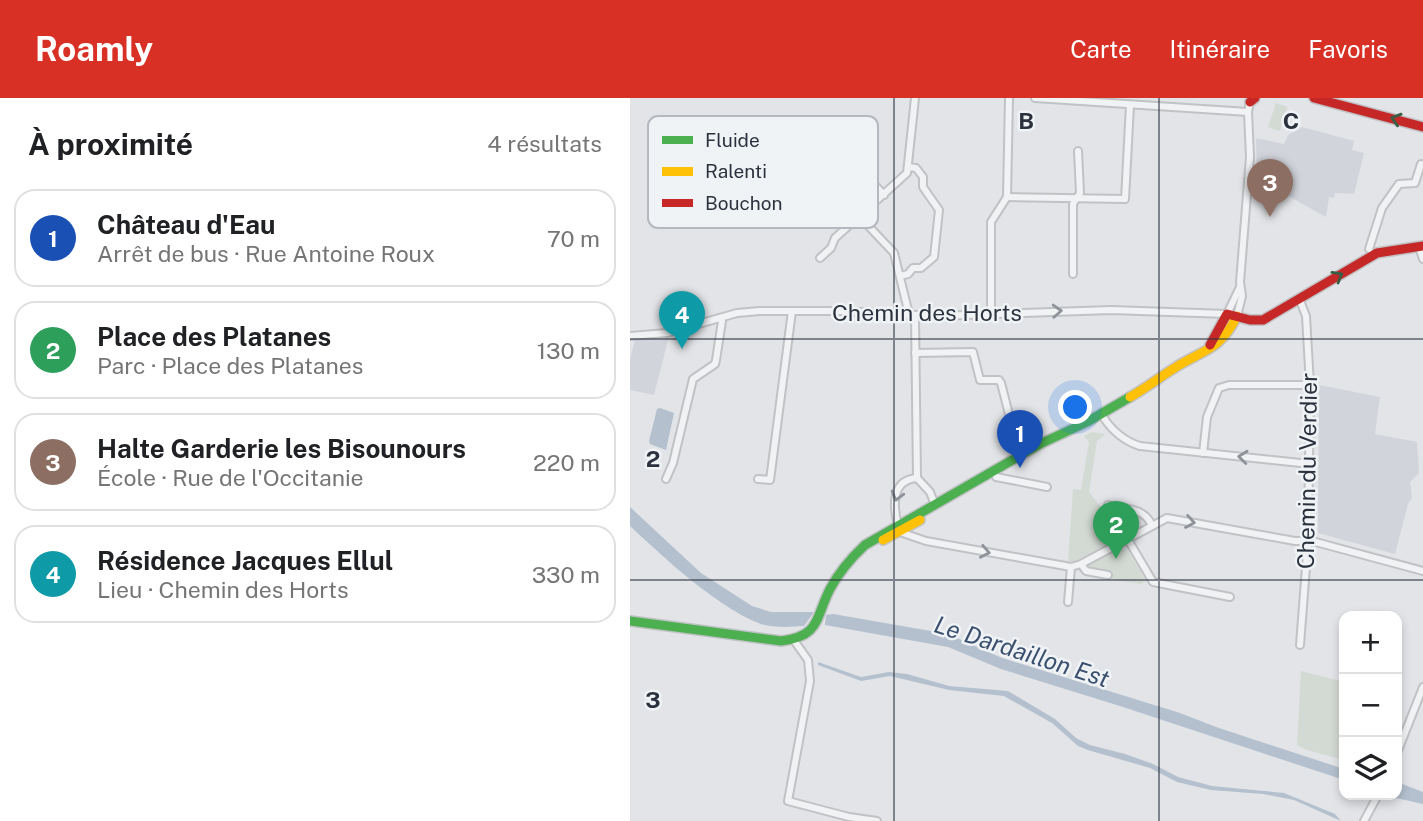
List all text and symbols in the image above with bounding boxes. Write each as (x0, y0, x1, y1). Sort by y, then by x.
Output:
text: Roamly (35, 30, 153, 68)
text: Carte (1070, 35, 1132, 63)
text: Itinéraire (1170, 35, 1270, 63)
text: Favoris (1308, 35, 1388, 63)
text: B (1018, 107, 1034, 134)
text: C (1283, 107, 1299, 134)
one-way arrow (1390, 113, 1402, 128)
legend (648, 116, 878, 228)
text: À proximité (28, 126, 193, 162)
text: Fluide (705, 129, 760, 151)
text: 4 résultats (487, 130, 602, 157)
pin: 3 (1247, 159, 1293, 217)
text: Ralenti (705, 160, 767, 182)
text: Bouchon (705, 192, 782, 214)
text: Château d'Eau (97, 209, 276, 240)
text: 1 (48, 225, 58, 252)
text: 70 m (547, 225, 600, 252)
text: Arrêt de bus · Rue Antoine Roux (97, 240, 435, 267)
one-way arrow (1330, 271, 1343, 284)
pin: 4 (659, 291, 705, 349)
street label: Chemin des Horts (832, 299, 1022, 326)
one-way arrow (1052, 304, 1063, 319)
text: Place des Platanes (97, 321, 331, 352)
text: 2 (46, 337, 60, 364)
text: 130 m (537, 337, 600, 364)
text: Parc · Place des Platanes (97, 352, 363, 379)
street label: Chemin du Verdier (1292, 373, 1322, 569)
your location (1058, 390, 1092, 424)
pin: 1 (997, 410, 1043, 468)
text: Halte Garderie les Bisounours (97, 433, 466, 464)
text: 2 (646, 445, 660, 472)
text: 3 (45, 449, 61, 476)
text: 220 m (533, 449, 600, 476)
one-way arrow (1237, 450, 1248, 465)
text: École · Rue de l'Occitanie (97, 464, 364, 491)
one-way arrow (891, 489, 905, 501)
pin: 2 (1093, 501, 1139, 559)
one-way arrow (1184, 514, 1196, 529)
one-way arrow (979, 543, 991, 558)
text: Résidence Jacques Ellul (97, 545, 393, 576)
text: 4 (45, 561, 61, 588)
text: 330 m (532, 561, 600, 588)
text: Lieu · Chemin des Horts (97, 576, 349, 603)
water label: Le Dardaillon Est (931, 610, 1113, 692)
map controls (1339, 611, 1402, 800)
button: + (1339, 611, 1402, 674)
button: − (1339, 674, 1402, 737)
text: 3 (645, 686, 661, 713)
button: layers (1339, 737, 1402, 800)

